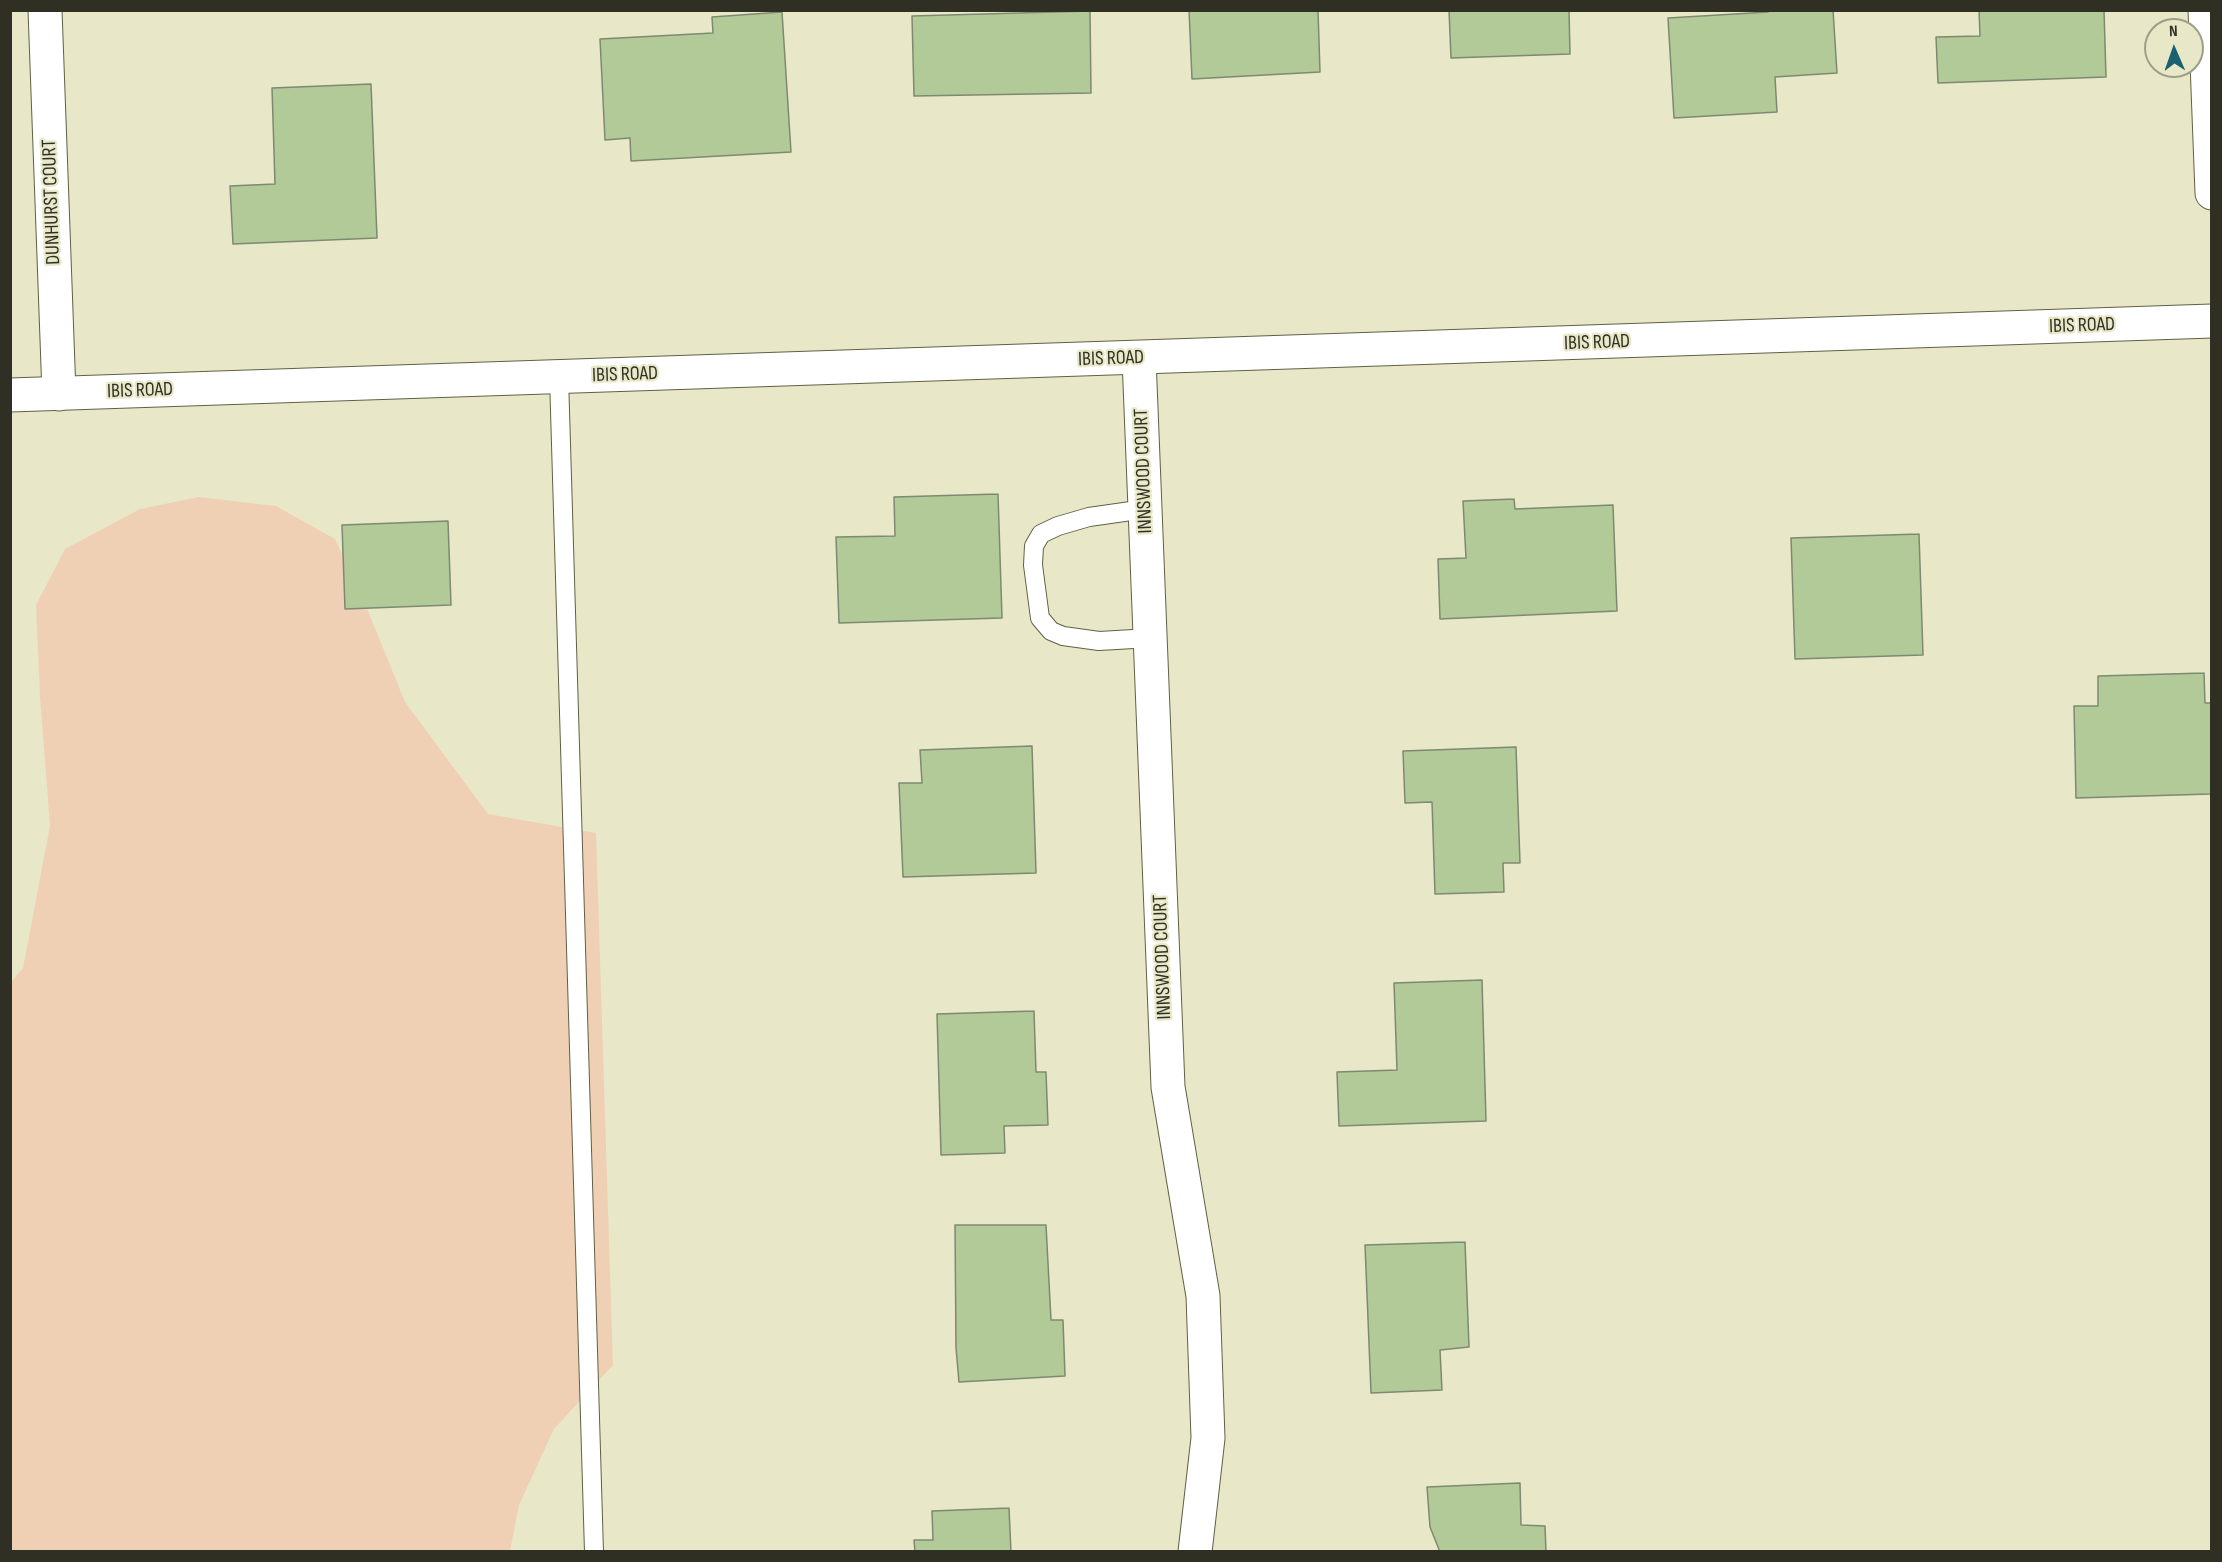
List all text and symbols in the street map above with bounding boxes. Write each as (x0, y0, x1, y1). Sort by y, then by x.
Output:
north arrow (2144, 18, 2204, 78)
text: N (2169, 22, 2178, 41)
street label: DUNHURST COURT (38, 139, 66, 265)
street label: IBIS ROAD (2049, 313, 2115, 339)
street label: IBIS ROAD (1564, 330, 1630, 356)
street label: IBIS ROAD (1078, 346, 1144, 372)
street label: IBIS ROAD (592, 362, 658, 388)
street label: IBIS ROAD (107, 378, 173, 404)
street label: INNSWOOD COURT (1130, 408, 1158, 534)
street label: INNSWOOD COURT (1149, 894, 1177, 1020)

